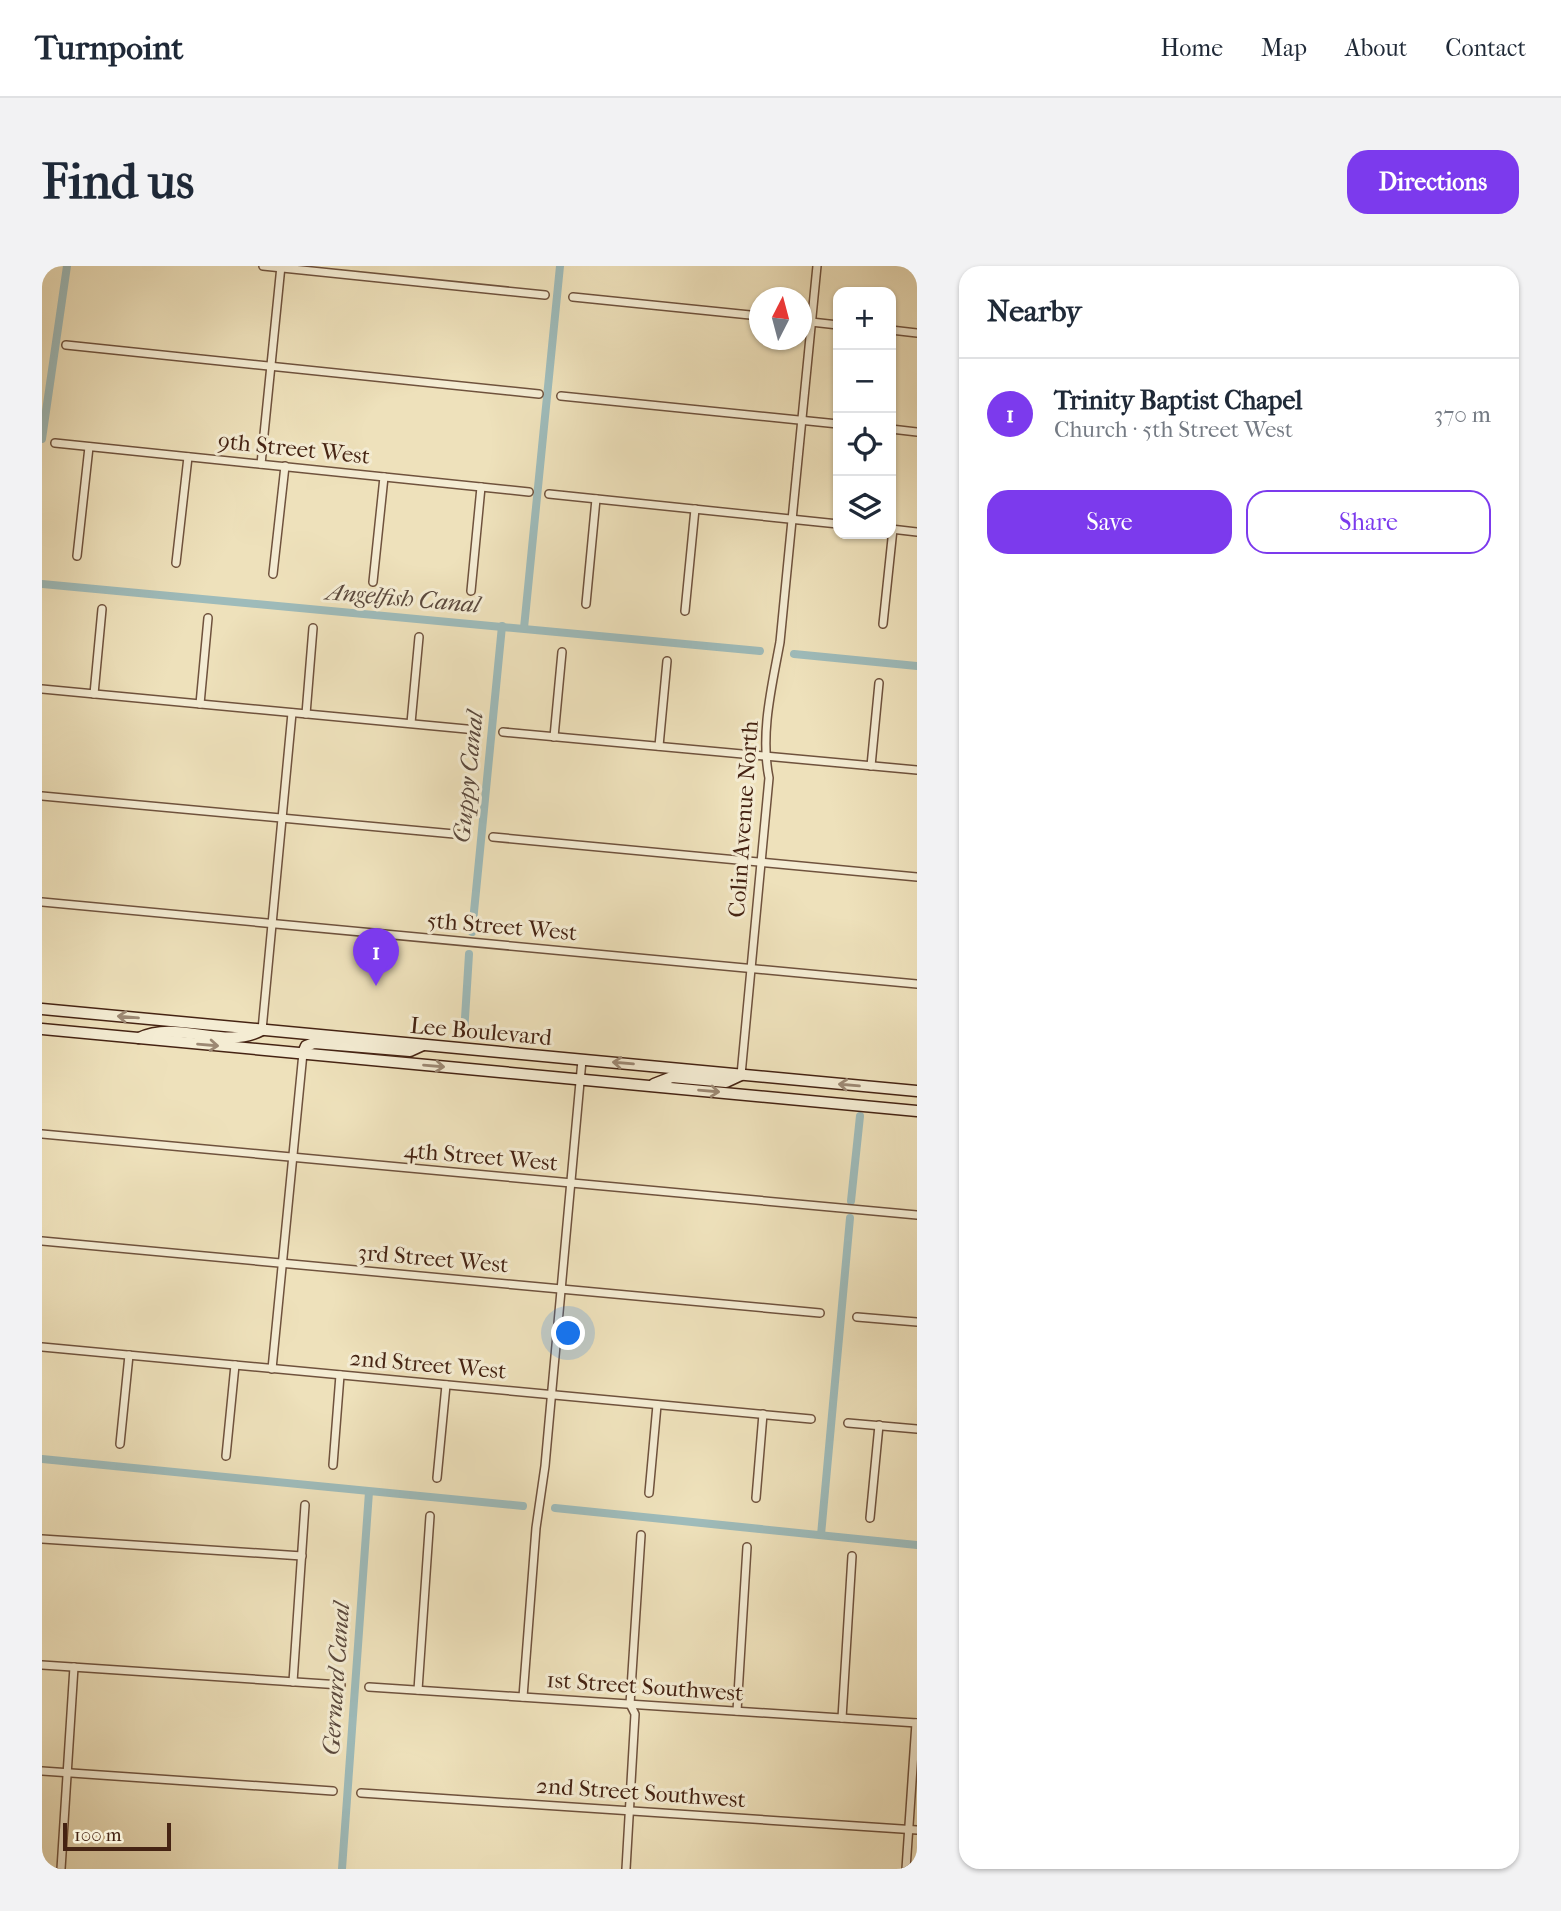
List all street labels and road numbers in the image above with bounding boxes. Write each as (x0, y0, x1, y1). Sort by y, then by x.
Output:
street label: 9th Street West (217, 427, 371, 470)
street label: Colin Avenue North (723, 720, 764, 918)
street label: 5th Street West (426, 906, 578, 947)
street label: Lee Boulevard (409, 1012, 554, 1051)
street label: 4th Street West (403, 1136, 559, 1177)
street label: 3rd Street West (356, 1238, 509, 1279)
street label: 2nd Street West (348, 1344, 507, 1385)
street label: 1st Street Southwest (546, 1666, 744, 1707)
street label: 2nd Street Southwest (535, 1772, 747, 1813)

